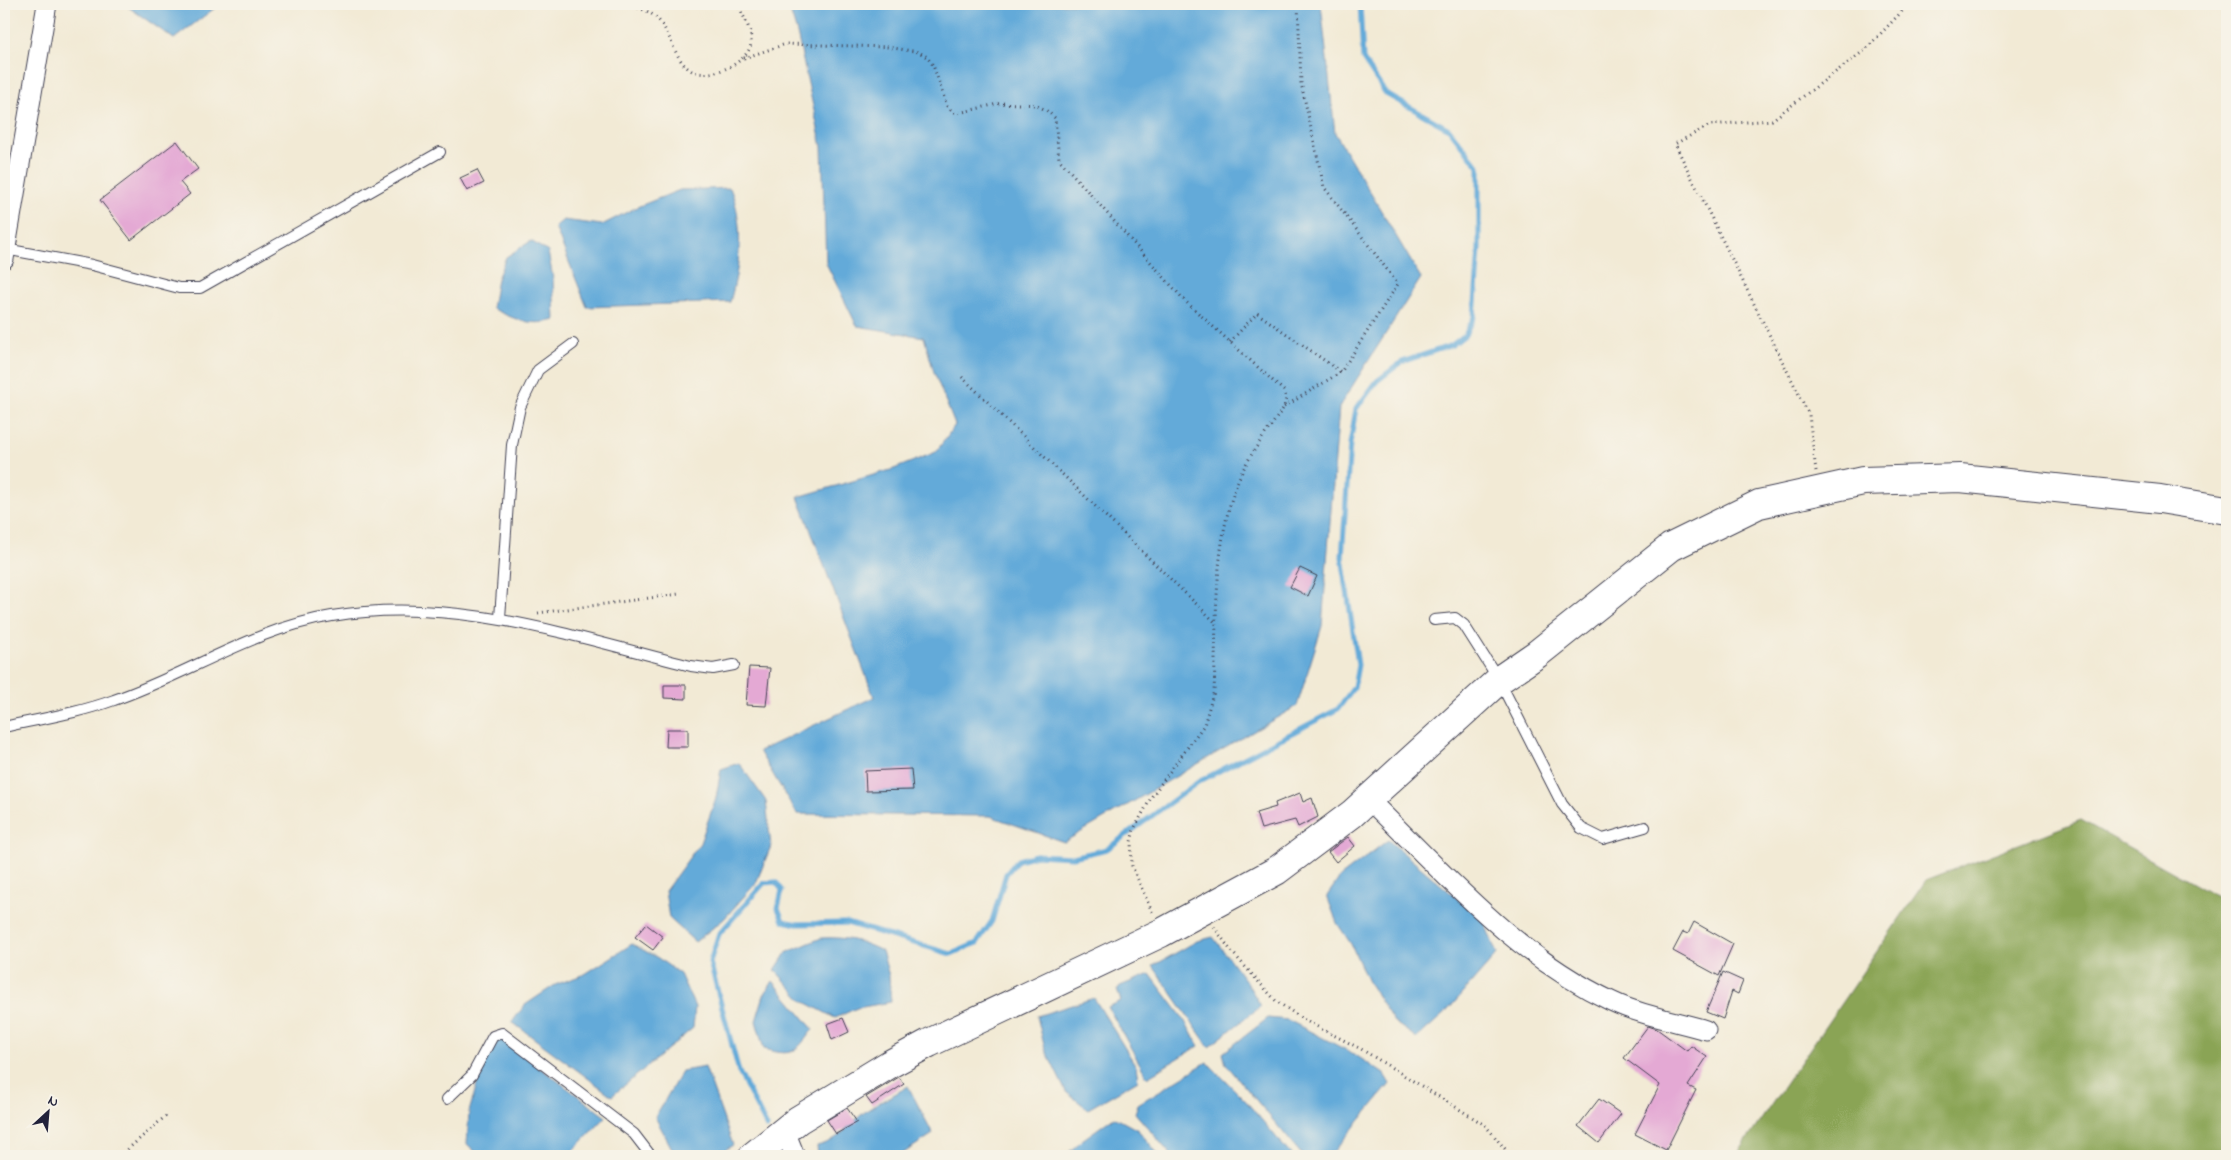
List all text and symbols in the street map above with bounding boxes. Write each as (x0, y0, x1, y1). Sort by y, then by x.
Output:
north arrow (22, 1088, 72, 1138)
text: N (44, 1090, 62, 1113)

